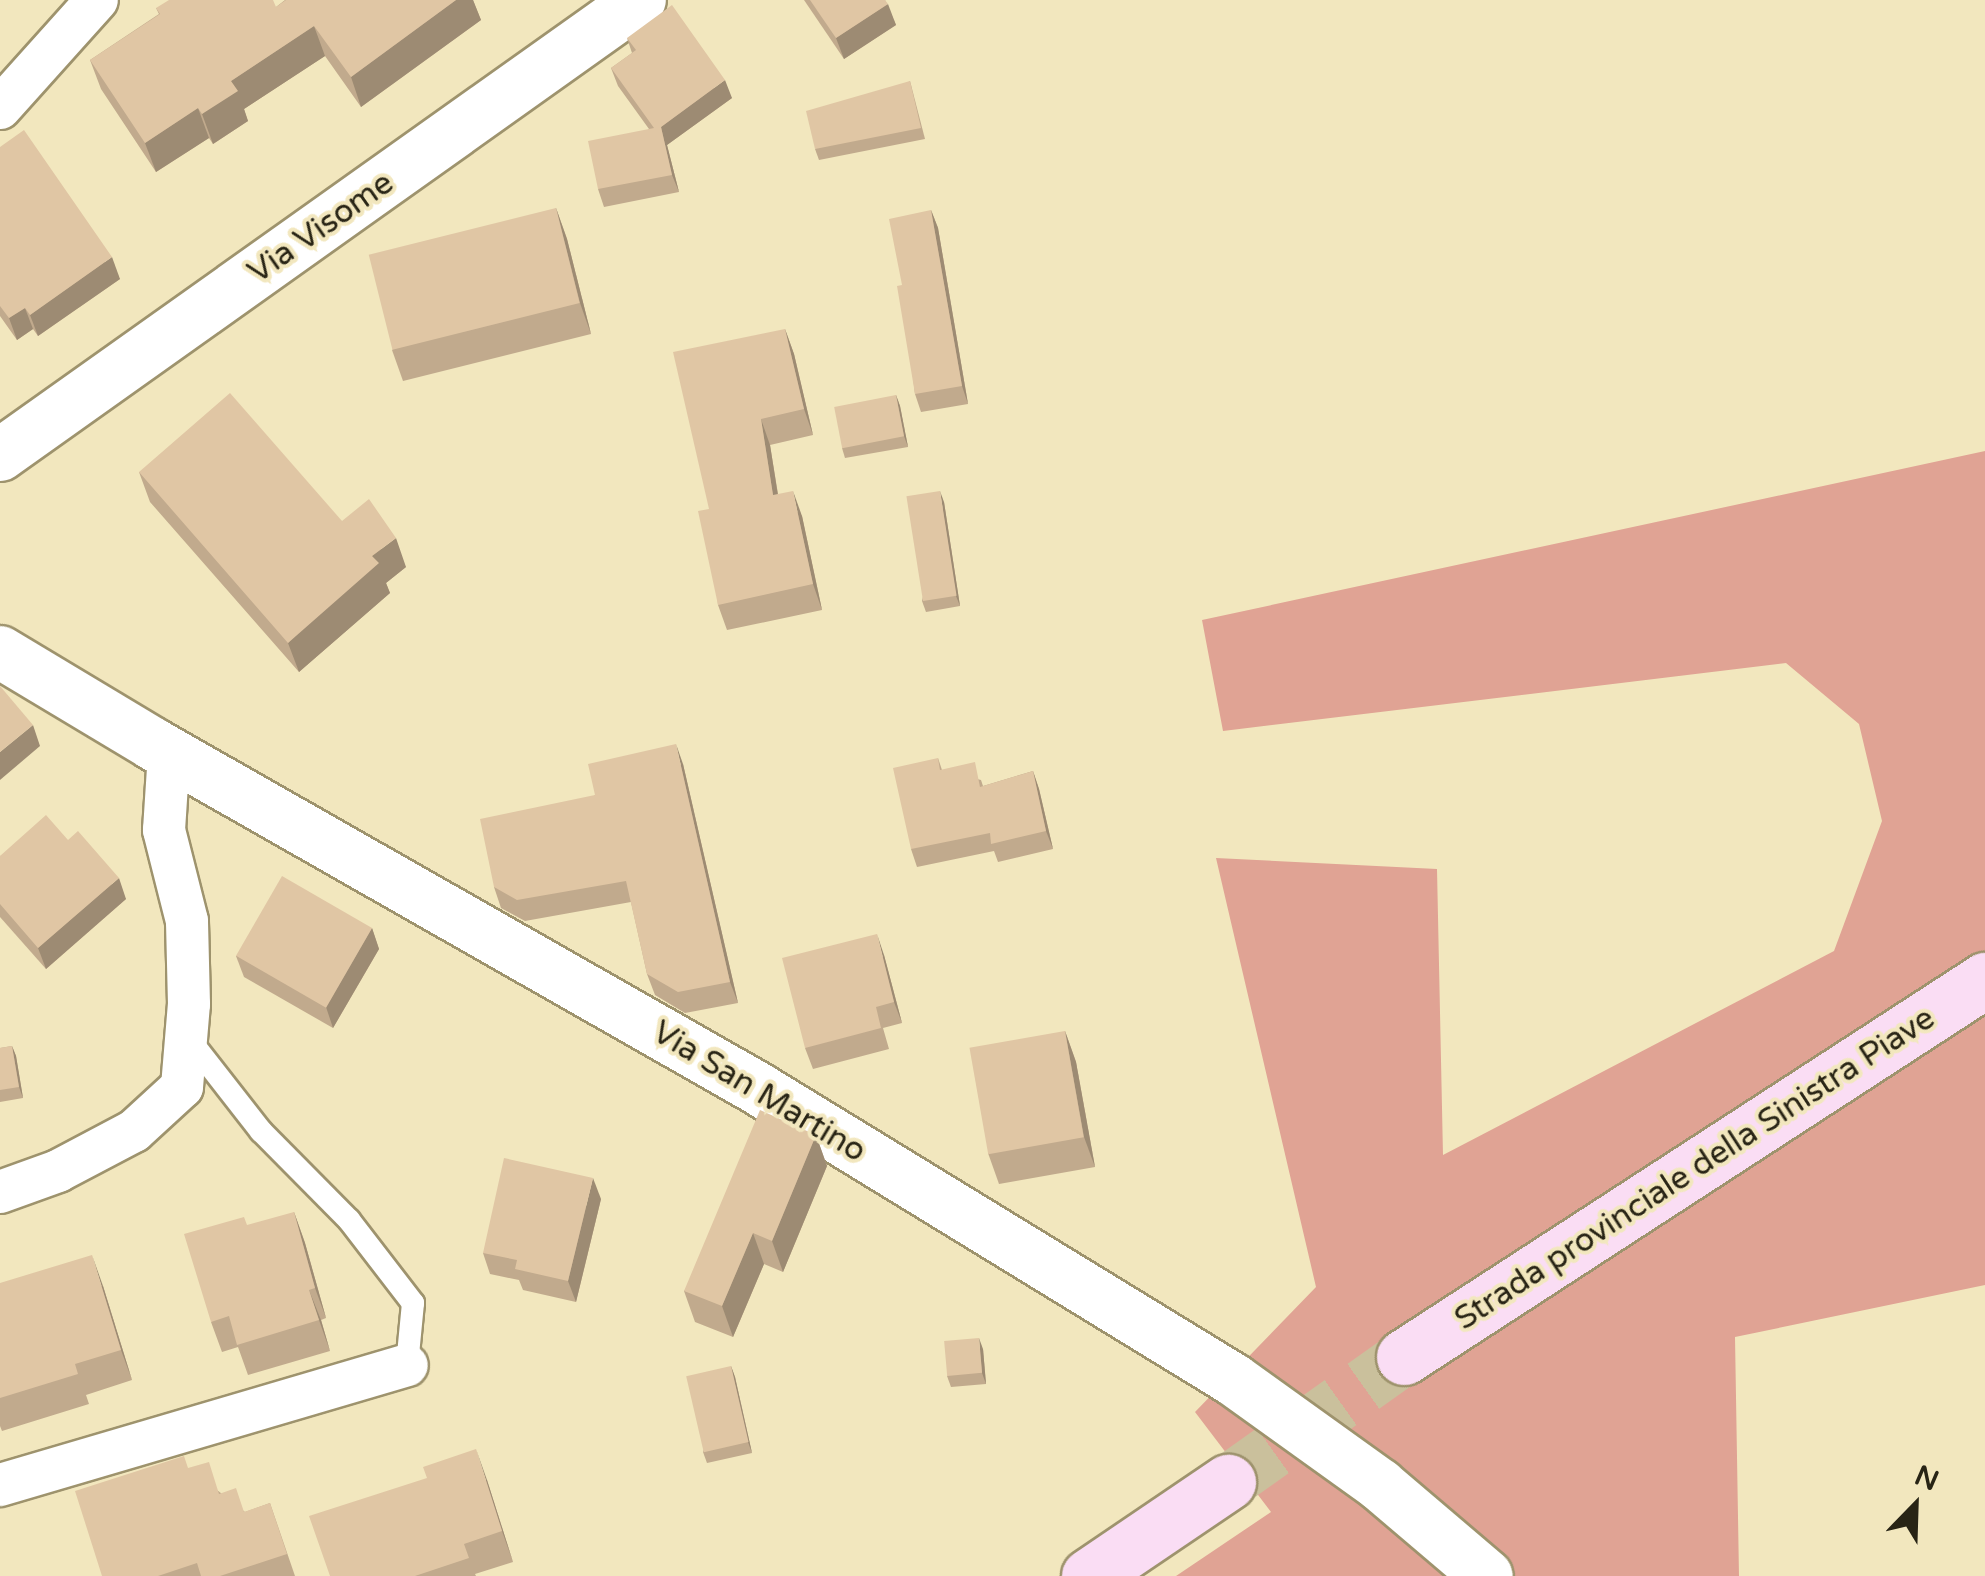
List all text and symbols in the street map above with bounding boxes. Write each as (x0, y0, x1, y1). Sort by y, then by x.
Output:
street label: Via Visome (241, 164, 401, 292)
street label: Strada provinciale della Sinistra Piave (1448, 999, 1942, 1339)
street label: Via San Martino (645, 1013, 873, 1171)
north arrow (1865, 1456, 1965, 1556)
text: N (1910, 1458, 1944, 1498)

